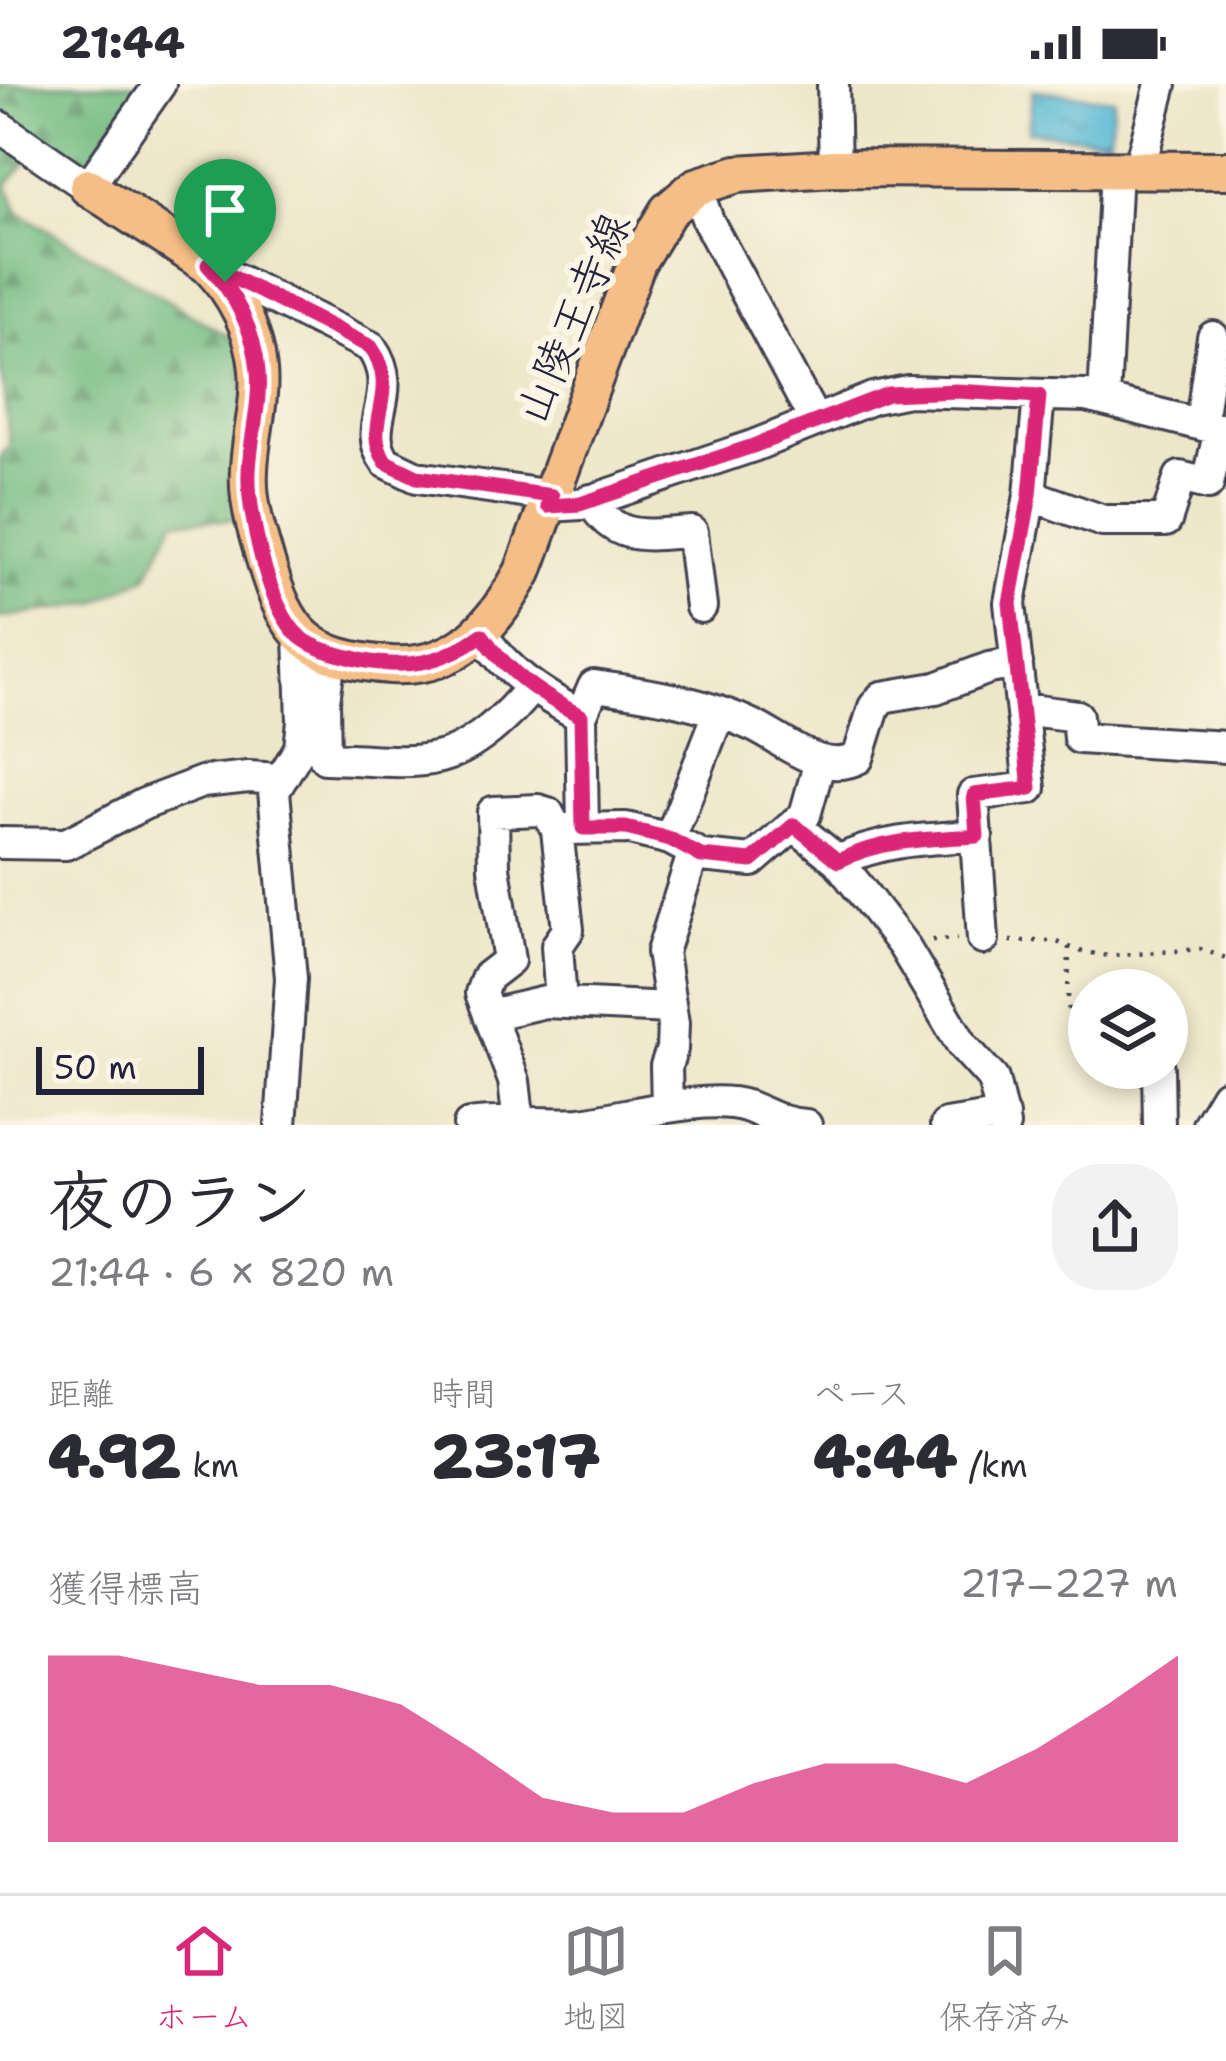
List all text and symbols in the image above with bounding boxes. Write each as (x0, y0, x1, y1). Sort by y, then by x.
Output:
text: 21:44 (60, 12, 185, 72)
pin (174, 159, 276, 282)
icon: arrive (192, 177, 258, 243)
street label: 山陵王寺線 (500, 203, 644, 433)
map controls (1068, 969, 1188, 1089)
button: layers (1068, 969, 1188, 1089)
scale bar (36, 1041, 204, 1094)
text: 50 m (54, 1045, 137, 1090)
text: 夜のラン (48, 1157, 312, 1245)
button: share (1052, 1164, 1178, 1290)
text: 21:44 · 6 × 820 m (48, 1246, 394, 1298)
text: 距離 (48, 1371, 114, 1416)
text: 時間 (431, 1371, 497, 1416)
text: ペース (813, 1371, 910, 1416)
text: 4.92 (48, 1416, 181, 1496)
text: 23:17 (431, 1416, 600, 1496)
text: 4:44 (813, 1416, 957, 1496)
text: km (181, 1443, 239, 1488)
text: /km (957, 1443, 1028, 1488)
text: 217–227 m (960, 1557, 1178, 1609)
text: 獲得標高 (48, 1562, 204, 1614)
tab: ホーム (155, 1918, 253, 2039)
tab: 地図 (563, 1918, 629, 2039)
tab: 保存済み (939, 1918, 1071, 2039)

